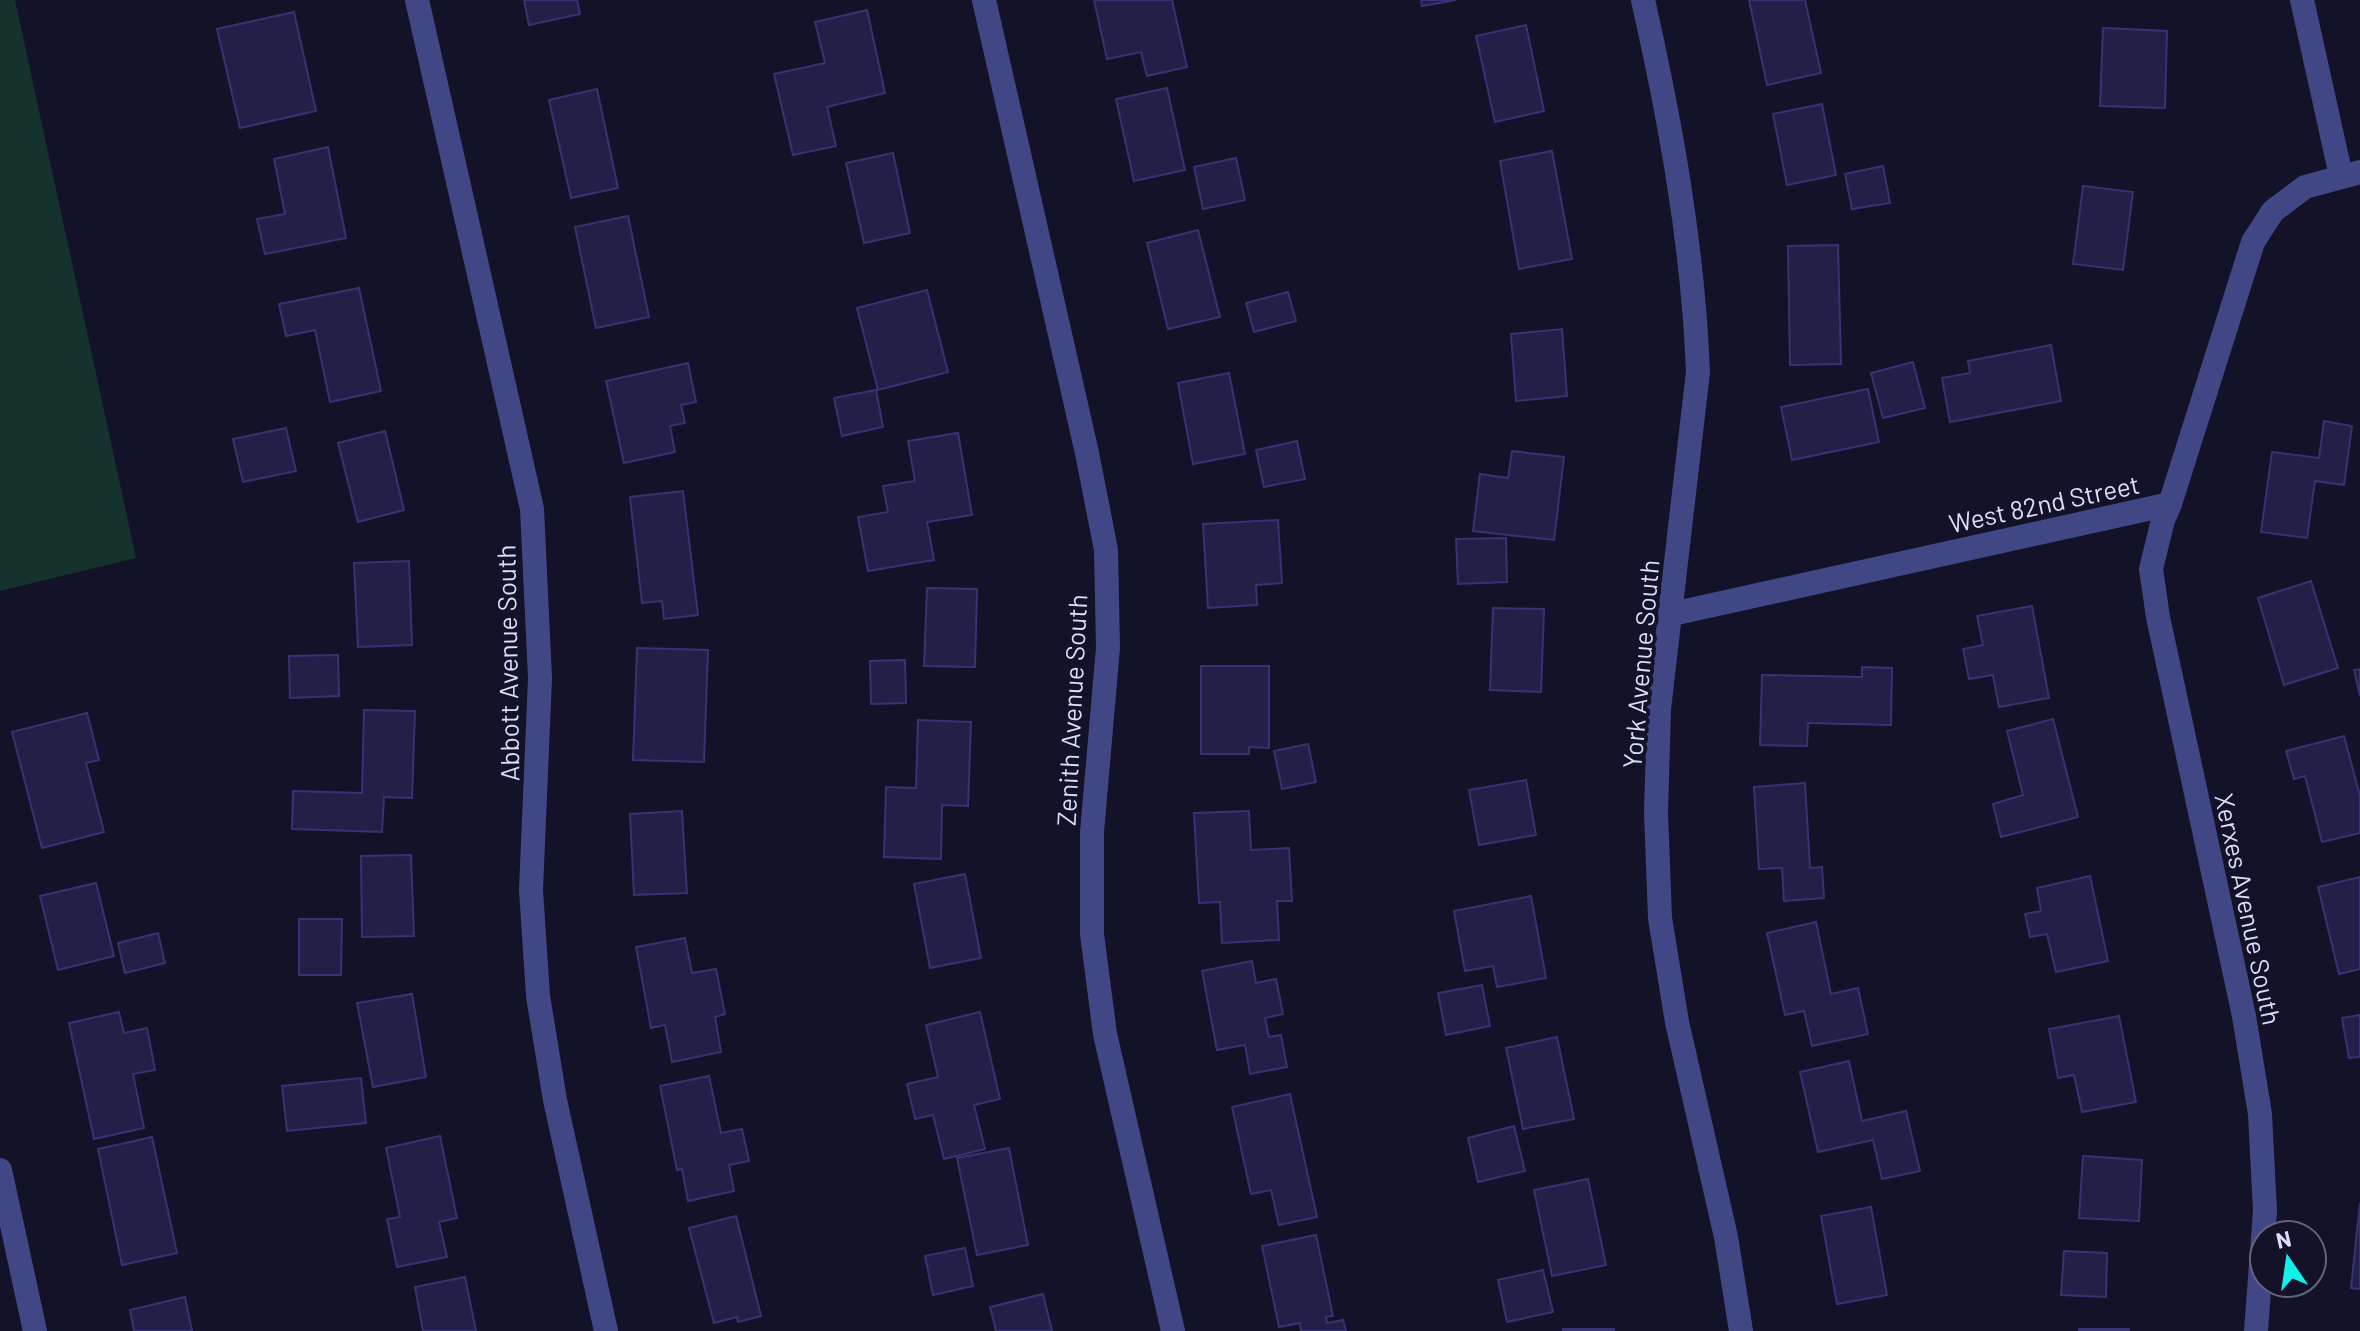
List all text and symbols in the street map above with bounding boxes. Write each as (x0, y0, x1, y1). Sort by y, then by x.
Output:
street label: West 82nd Street (1946, 468, 2142, 538)
street label: Abbott Avenue South (489, 544, 525, 782)
street label: York Avenue South (1615, 558, 1665, 770)
street label: Zenith Avenue South (1049, 593, 1093, 827)
street label: Xerxes Avenue South (2209, 790, 2289, 1028)
north arrow (2248, 1219, 2328, 1299)
text: N (2273, 1224, 2293, 1253)

